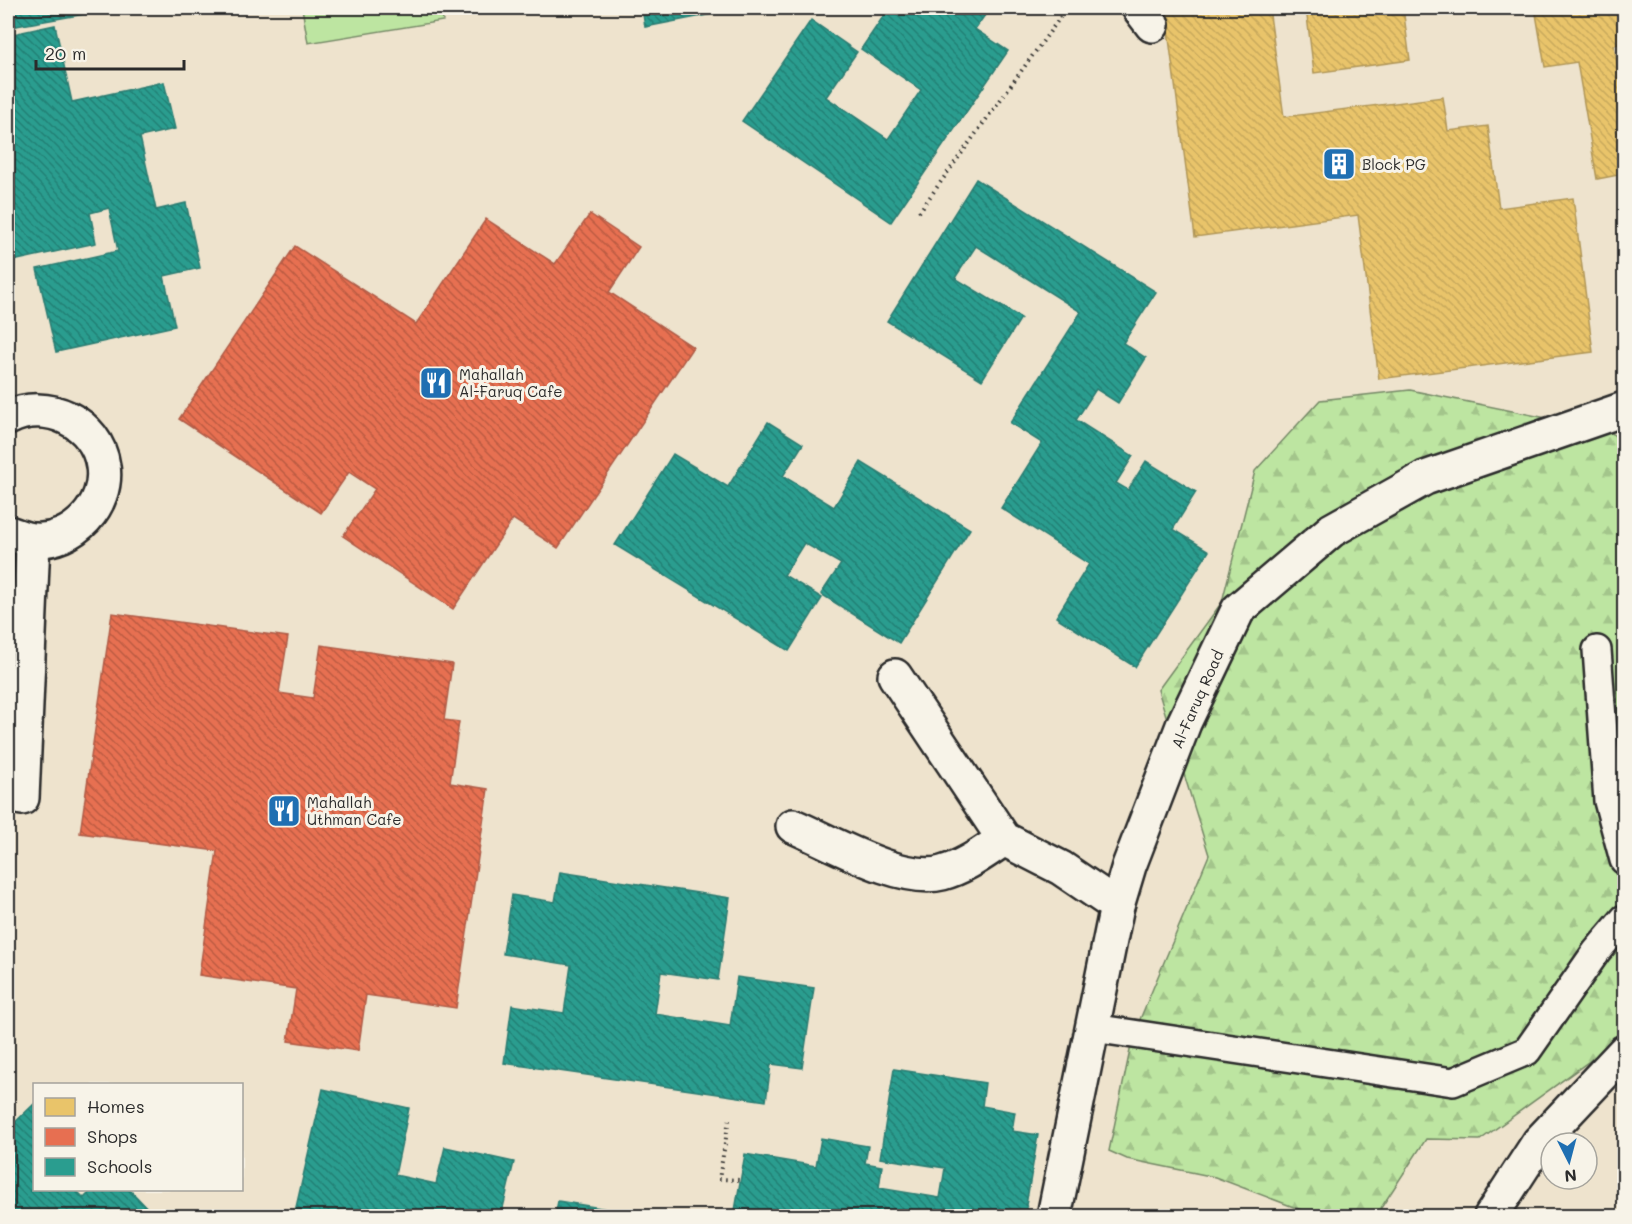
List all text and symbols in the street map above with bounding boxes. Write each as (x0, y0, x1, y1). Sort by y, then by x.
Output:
scale bar (36, 33, 184, 71)
text: 20 m (45, 41, 86, 65)
building icon: Block PG (1321, 146, 1357, 182)
place label: Block PG (1362, 154, 1426, 174)
place label: Mahallah Al-Faruq Cafe (459, 364, 563, 401)
restaurant icon: Mahallah Al-Faruq Cafe (418, 365, 454, 401)
street label: Al-Faruq Road (1166, 647, 1228, 751)
place label: Mahallah Uthman Cafe (307, 792, 402, 829)
restaurant icon: Mahallah Uthman Cafe (266, 793, 302, 829)
legend (33, 1083, 243, 1191)
text: Homes (87, 1094, 145, 1118)
text: Shops (87, 1124, 138, 1148)
north arrow (1539, 1131, 1599, 1191)
text: Schools (87, 1154, 152, 1178)
text: N (1563, 1165, 1578, 1187)

